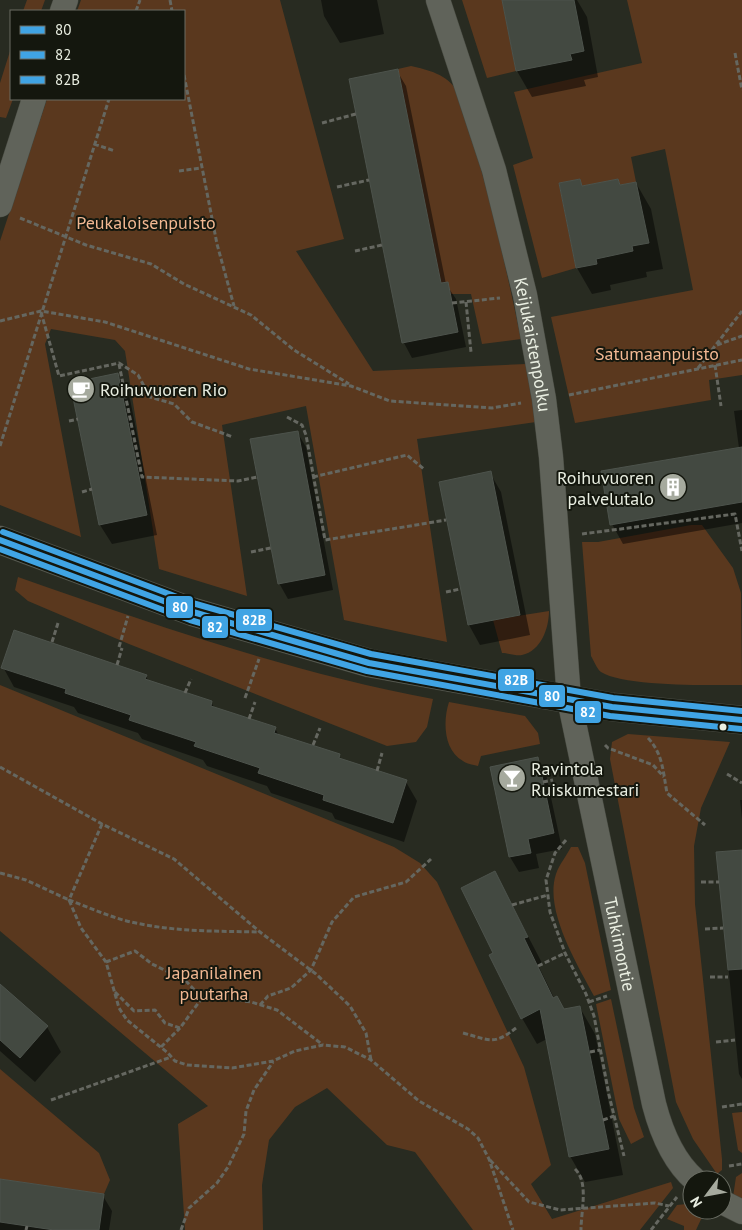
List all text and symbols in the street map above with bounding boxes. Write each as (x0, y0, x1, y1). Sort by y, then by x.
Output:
legend (10, 10, 185, 100)
text: 80 (55, 20, 71, 39)
text: 82 (55, 45, 71, 64)
text: 82B (55, 70, 80, 89)
park label: Peukaloisenpuisto (76, 211, 216, 234)
street label: Keijukaistenpolku (509, 275, 557, 413)
park label: Satumaanpuisto (595, 342, 719, 365)
cafe icon: Roihuvuoren Rio (66, 374, 96, 404)
place label: Roihuvuoren Rio (100, 378, 227, 401)
place label: Roihuvuoren palvelutalo (557, 466, 654, 510)
building icon: Roihuvuoren palvelutalo (658, 472, 688, 502)
line badge: 80 (165, 595, 194, 619)
text: 80 (172, 598, 188, 616)
line badge: 82B (235, 608, 273, 632)
text: 82B (242, 611, 266, 629)
line badge: 82 (201, 615, 229, 639)
text: 82 (207, 618, 223, 636)
line badge: 82B (497, 668, 535, 692)
text: 82B (504, 671, 528, 689)
line badge: 80 (538, 684, 566, 708)
text: 80 (544, 687, 560, 705)
line badge: 82 (574, 700, 602, 724)
text: 82 (580, 703, 596, 721)
unlabelled marker (718, 722, 728, 732)
place label: Ravintola Ruiskumestari (531, 757, 639, 801)
bar icon: Ravintola Ruiskumestari (497, 763, 527, 793)
street label: Tuhkimontie (599, 895, 641, 993)
park label: Japanilainen puutarha (165, 961, 262, 1005)
north arrow (682, 1170, 732, 1220)
text: N (686, 1193, 706, 1211)

